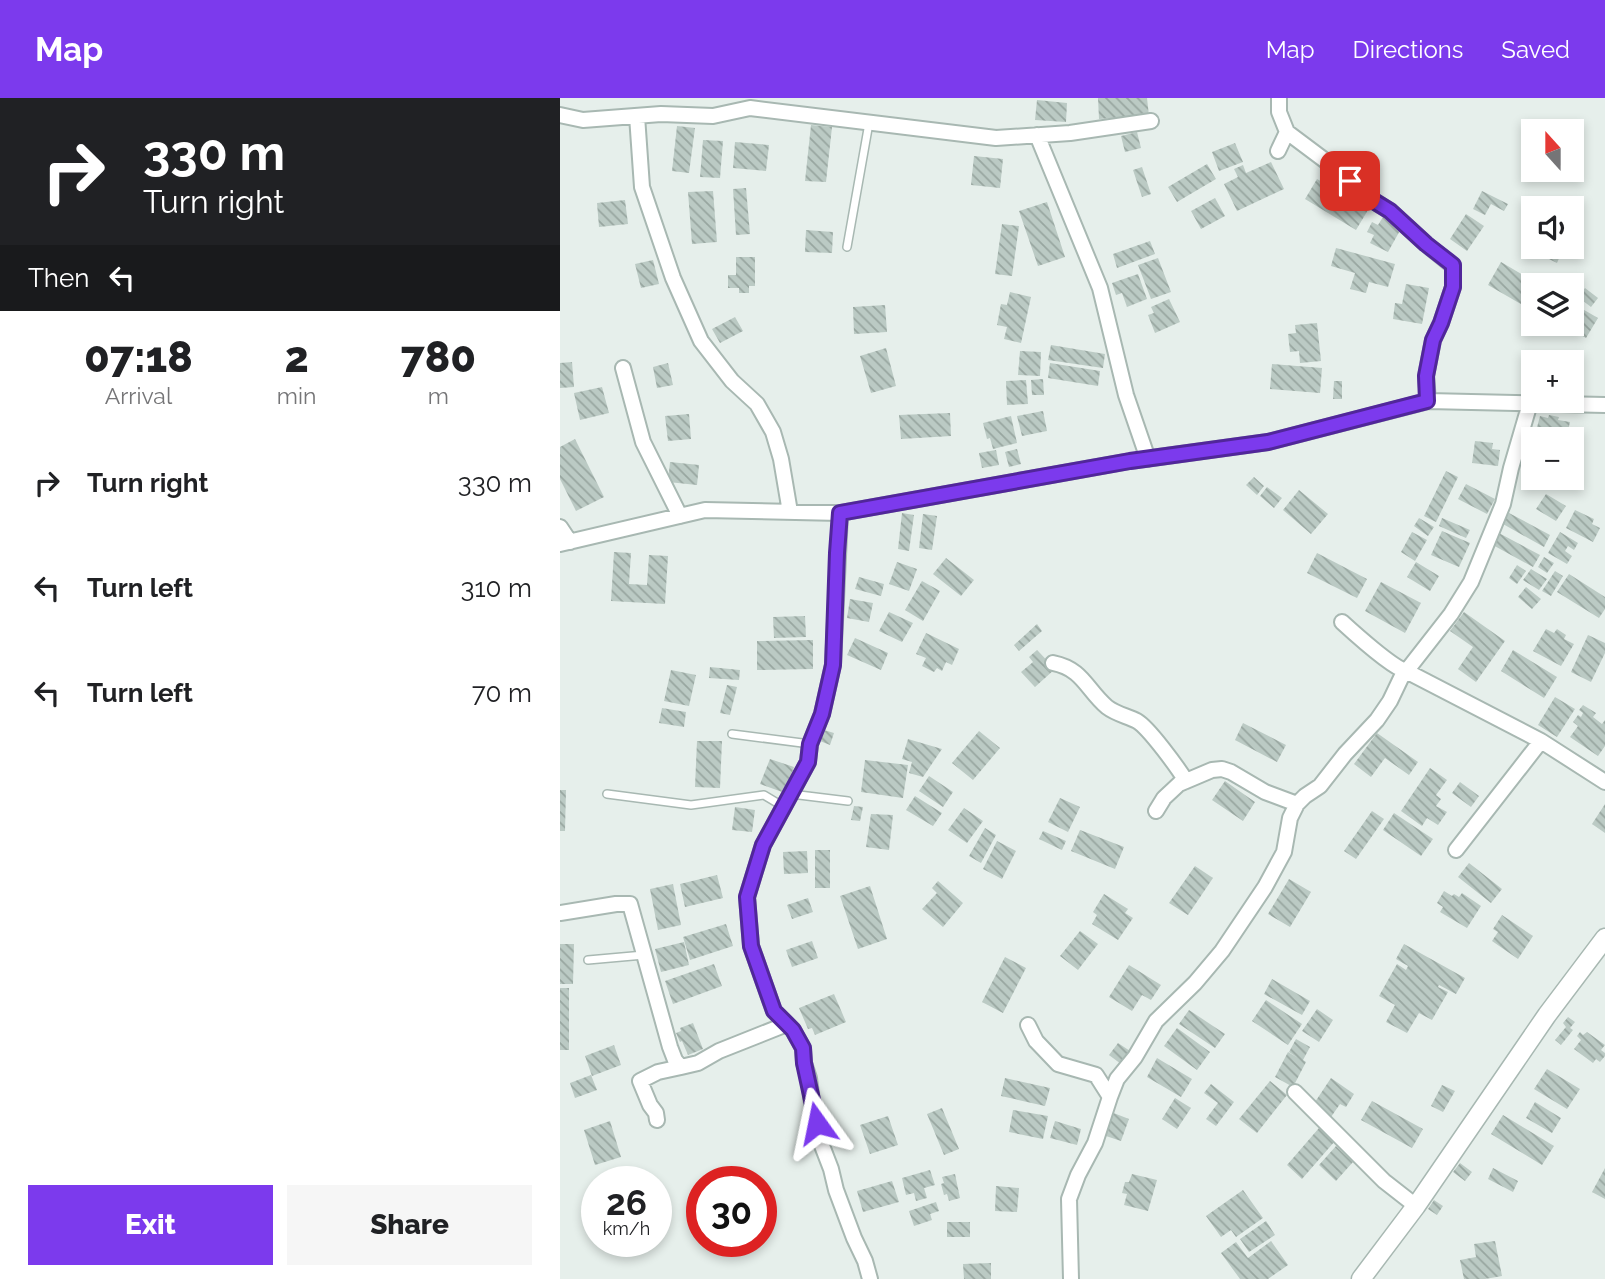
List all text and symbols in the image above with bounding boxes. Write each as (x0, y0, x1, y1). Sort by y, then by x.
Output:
text: Map (35, 30, 103, 69)
text: Map (1266, 35, 1315, 64)
text: Directions (1353, 35, 1463, 64)
text: Saved (1501, 35, 1570, 64)
north arrow (1521, 119, 1584, 182)
map controls (1521, 119, 1584, 490)
text: 330 m (143, 124, 285, 181)
icon: right (28, 126, 119, 217)
pin (1320, 151, 1380, 211)
icon: arrive (1331, 162, 1369, 200)
text: Turn right (143, 183, 284, 220)
button: sound (1521, 196, 1584, 259)
icon: left (103, 259, 141, 297)
text: Then (28, 263, 89, 293)
button: layers (1521, 273, 1584, 336)
text: 07:18 (84, 333, 193, 382)
text: 2 (284, 333, 309, 382)
text: 780 (400, 333, 476, 382)
button: + (1521, 350, 1584, 413)
text: Arrival (105, 382, 172, 409)
text: min (277, 382, 316, 409)
text: m (428, 382, 449, 409)
button: − (1521, 427, 1584, 490)
icon: right (28, 464, 66, 502)
text: Turn right (87, 468, 208, 498)
text: 330 m (458, 468, 532, 498)
icon: left (28, 569, 66, 607)
text: Turn left (87, 573, 193, 603)
text: 310 m (461, 573, 532, 603)
icon: left (28, 674, 66, 712)
text: Turn left (87, 678, 193, 708)
text: 70 m (472, 678, 532, 708)
position arrow (780, 1086, 854, 1160)
speed limit sign: 30 (686, 1166, 777, 1257)
text: 26 (606, 1182, 647, 1223)
button: Exit (28, 1185, 273, 1265)
button: Share (287, 1185, 532, 1265)
text: km/h (603, 1218, 650, 1239)

